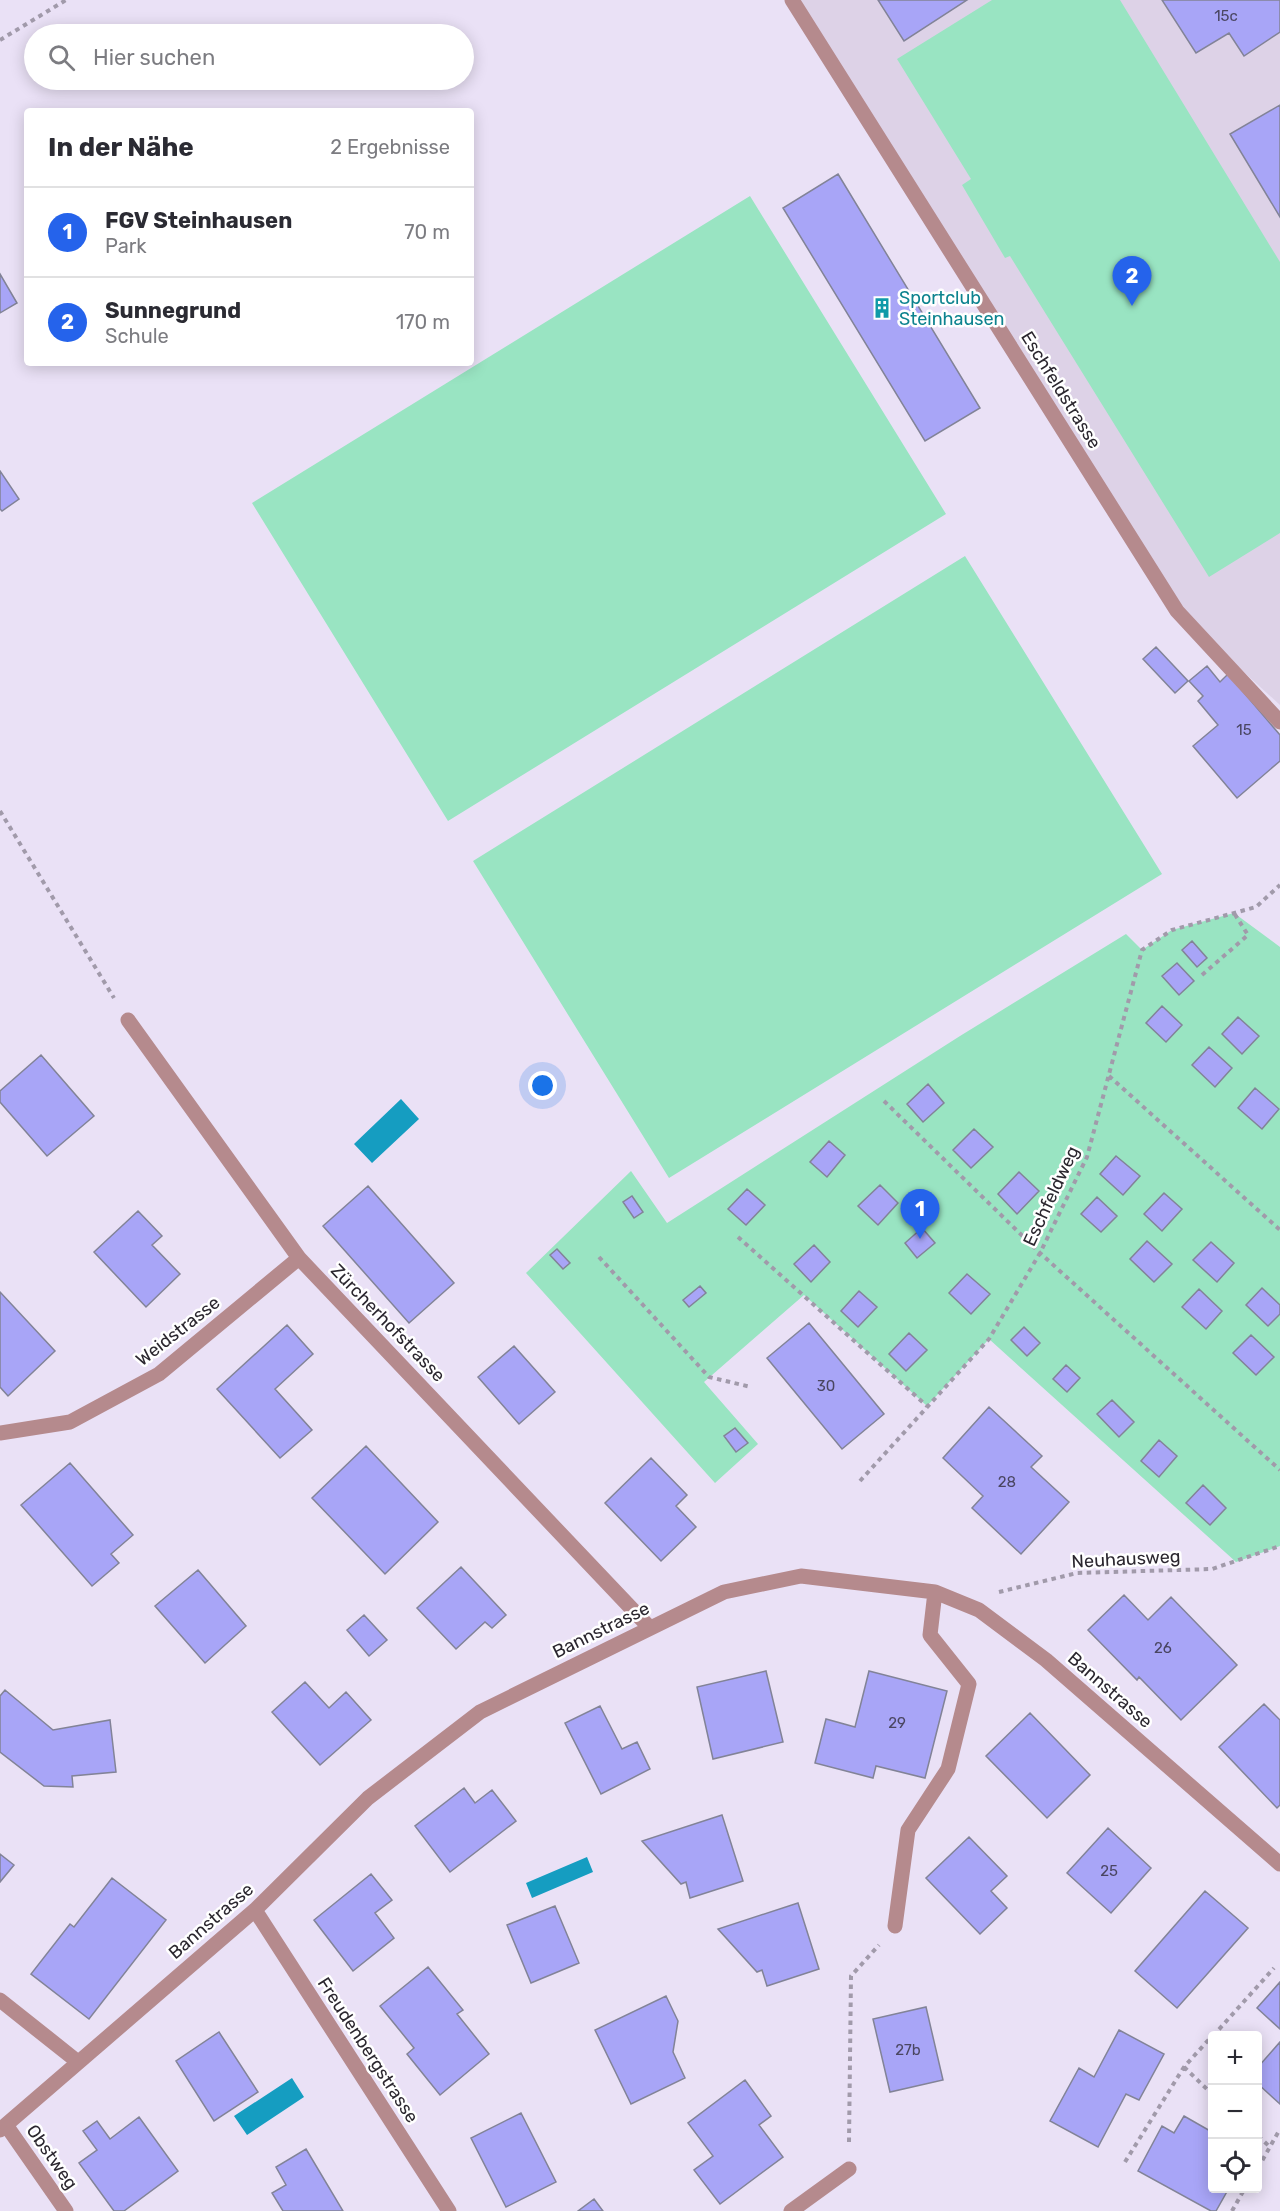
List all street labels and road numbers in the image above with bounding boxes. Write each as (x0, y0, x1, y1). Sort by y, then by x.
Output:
street label: Eschfeldstrasse (1016, 327, 1106, 453)
street label: Eschfeldweg (1018, 1143, 1084, 1249)
street label: Zürcherhofstrasse (326, 1260, 450, 1386)
street label: Weidstrasse (132, 1291, 224, 1371)
street label: Neuhausweg (1071, 1545, 1181, 1573)
street label: Bannstrasse (549, 1597, 653, 1663)
street label: Bannstrasse (1063, 1647, 1157, 1733)
street label: Bannstrasse (164, 1878, 258, 1964)
street label: Freudenbergstrasse (313, 1973, 423, 2127)
street label: Obstweg (22, 2120, 82, 2194)

